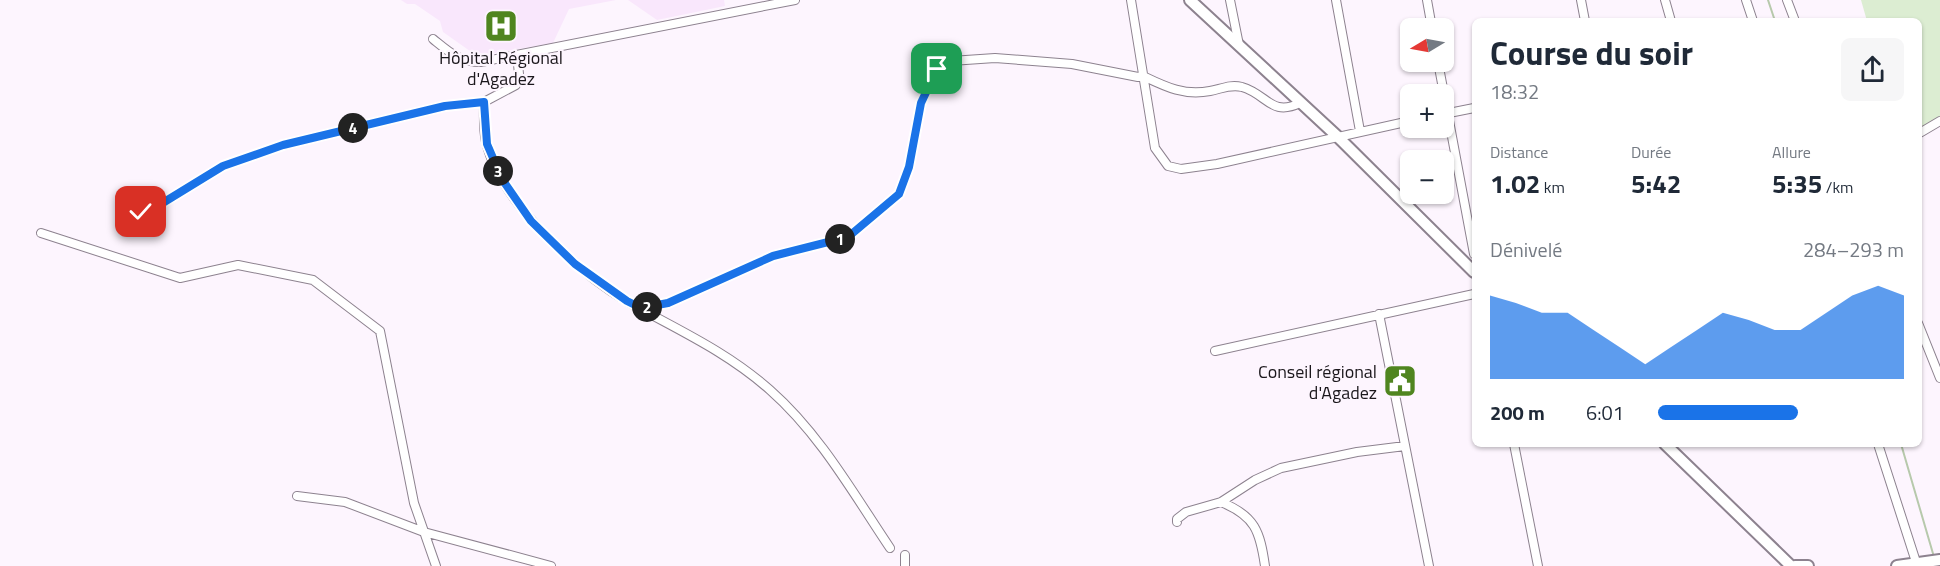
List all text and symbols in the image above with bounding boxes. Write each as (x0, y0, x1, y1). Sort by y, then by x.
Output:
hospital icon: Hôpital Régional d'Agadez (483, 8, 519, 44)
north arrow (1400, 18, 1454, 72)
map controls (1400, 18, 1454, 204)
text: Course du soir (1490, 28, 1693, 78)
button: share (1841, 38, 1904, 101)
pin (911, 43, 962, 94)
place label: Hôpital Régional d'Agadez (439, 44, 563, 92)
icon: arrive (920, 52, 953, 85)
text: 18:32 (1490, 76, 1539, 107)
button: + (1400, 84, 1454, 138)
pin: 4 (338, 113, 368, 143)
text: 4 (349, 116, 357, 140)
text: Distance (1490, 140, 1548, 164)
text: Durée (1631, 140, 1671, 164)
text: Allure (1772, 140, 1811, 164)
button: − (1400, 150, 1454, 204)
pin: 3 (483, 156, 513, 186)
text: 3 (494, 159, 502, 183)
text: 1.02 (1490, 164, 1540, 203)
text: 5:42 (1631, 164, 1681, 203)
text: 5:35 (1772, 164, 1822, 203)
text: km (1540, 175, 1565, 199)
text: /km (1822, 175, 1854, 199)
pin (115, 186, 166, 237)
icon: check (124, 195, 157, 228)
pin: 1 (825, 224, 855, 254)
text: 1 (836, 227, 844, 251)
text: Dénivelé (1490, 234, 1562, 265)
text: 284–293 m (1803, 234, 1904, 265)
pin: 2 (632, 292, 662, 322)
text: 2 (643, 295, 651, 319)
place label: Conseil régional d'Agadez (1258, 358, 1377, 406)
public building icon: Conseil régional d'Agadez (1382, 363, 1418, 399)
text: 200 m (1490, 397, 1545, 428)
text: 6:01 (1586, 397, 1624, 428)

